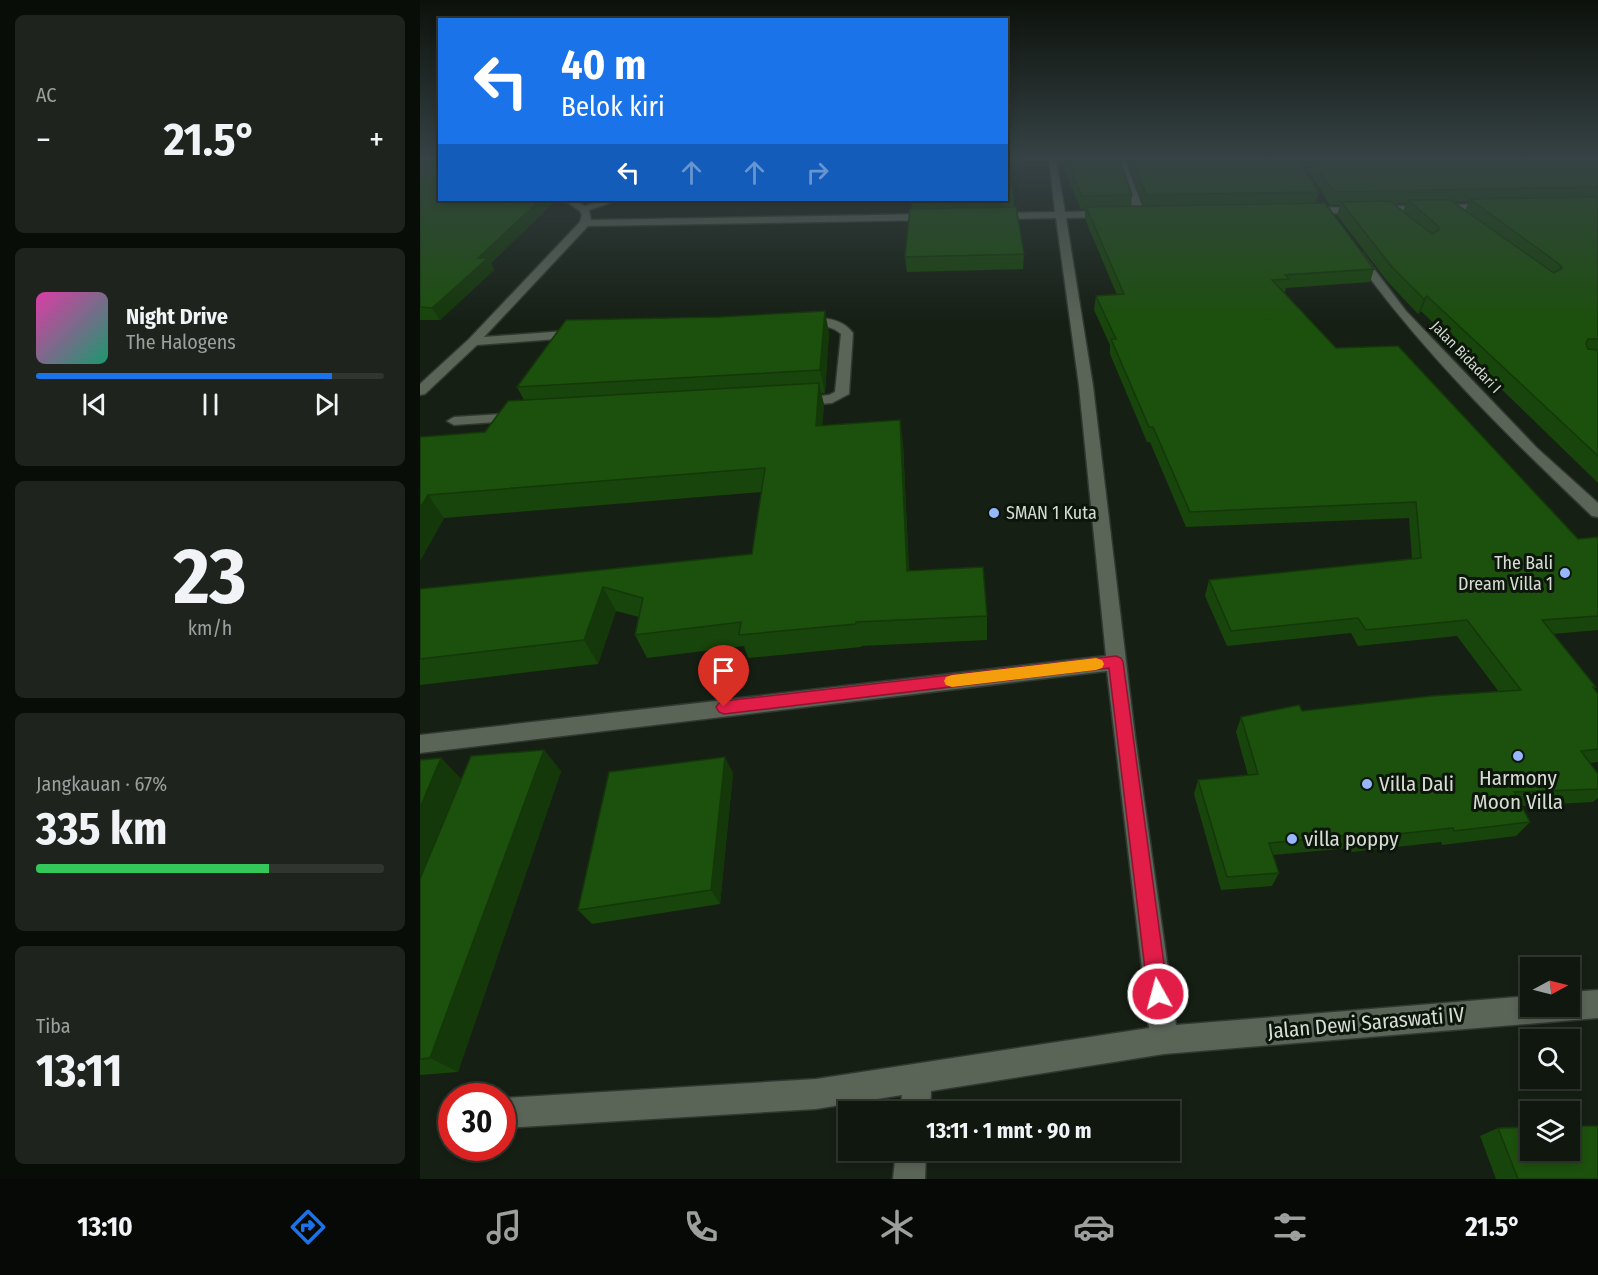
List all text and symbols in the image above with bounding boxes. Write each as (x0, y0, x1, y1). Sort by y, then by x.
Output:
text: 40 m (561, 40, 646, 90)
icon: left (462, 42, 540, 120)
text: AC (36, 83, 56, 107)
text: Belok kiri (561, 91, 665, 123)
text: 21.5° (164, 113, 256, 167)
text: − (36, 120, 51, 160)
text: + (369, 120, 384, 160)
icon: left (612, 156, 645, 189)
icon: ahead (675, 156, 708, 189)
icon: ahead (738, 156, 771, 189)
icon: right (801, 156, 834, 189)
text: Night Drive (126, 303, 228, 330)
street label: Jalan Bidadari I (1427, 317, 1505, 397)
text: The Halogens (126, 330, 236, 354)
icon: previous (78, 388, 111, 421)
icon: pause (194, 388, 227, 421)
icon: next (310, 388, 343, 421)
place label: SMAN 1 Kuta (1006, 502, 1097, 524)
marker: SMAN 1 Kuta (987, 506, 1001, 520)
text: 23 (173, 530, 247, 624)
place label: The Bali Dream Villa 1 (1458, 552, 1553, 595)
marker: The Bali Dream Villa 1 (1558, 566, 1572, 580)
text: km/h (188, 616, 232, 640)
pin (698, 645, 749, 707)
icon: arrive (707, 654, 740, 687)
marker: Harmony Moon Villa (1511, 749, 1525, 763)
place label: Harmony Moon Villa (1473, 765, 1563, 815)
place label: Villa Dali (1379, 771, 1454, 797)
text: Jangkauan · 67% (36, 772, 167, 796)
marker: Villa Dali (1360, 777, 1374, 791)
text: 335 km (36, 802, 167, 856)
place label: villa poppy (1304, 826, 1399, 852)
marker: villa poppy (1285, 832, 1299, 846)
north arrow (1520, 957, 1580, 1017)
map controls (1520, 957, 1580, 1161)
position arrow (1126, 962, 1190, 1026)
street label: Jalan Dewi Saraswati IV (1266, 1001, 1466, 1045)
text: Tiba (36, 1014, 71, 1038)
button: search (1520, 1029, 1580, 1089)
text: 13:11 (36, 1044, 122, 1098)
speed limit sign: 30 (438, 1083, 516, 1161)
button: layers (1520, 1101, 1580, 1161)
text: 13:11 · 1 mnt · 90 m (926, 1117, 1092, 1144)
icon: directions (287, 1206, 329, 1248)
icon: music (483, 1206, 525, 1248)
icon: phone (680, 1206, 722, 1248)
icon: climate (876, 1206, 918, 1248)
icon: car (1073, 1206, 1115, 1248)
icon: filters (1269, 1206, 1311, 1248)
text: 13:10 (77, 1211, 133, 1243)
text: 21.5° (1465, 1211, 1521, 1243)

